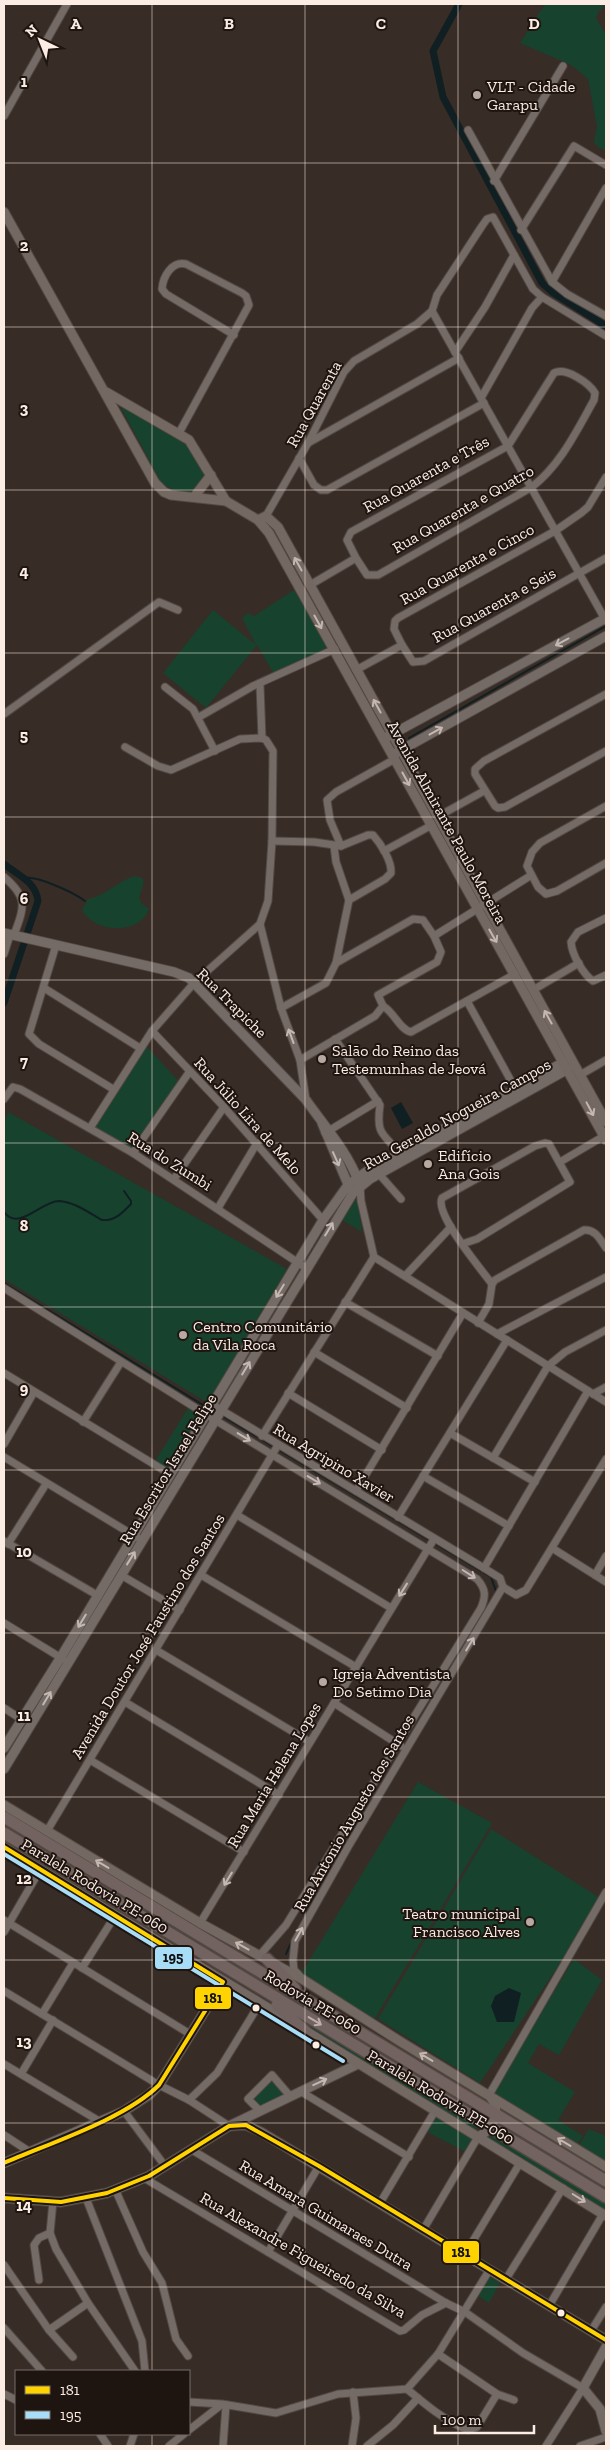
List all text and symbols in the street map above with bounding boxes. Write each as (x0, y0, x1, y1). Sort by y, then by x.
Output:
text: A (71, 14, 82, 33)
text: B (224, 14, 234, 33)
text: C (376, 14, 386, 33)
text: D (528, 14, 540, 33)
north arrow (15, 15, 65, 65)
text: N (22, 21, 41, 41)
text: 1 (21, 72, 28, 91)
place label: VLT - Cidade Garapu (486, 77, 575, 114)
marker: VLT - Cidade Garapu (471, 89, 483, 101)
text: 2 (20, 236, 29, 255)
street label: Rua Quarenta (282, 357, 346, 450)
text: 3 (20, 399, 29, 418)
street label: Rua Quarenta e Três (360, 431, 492, 517)
street label: Rua Quarenta e Quatro (389, 461, 537, 557)
street label: Rua Quarenta e Cinco (397, 519, 537, 609)
one-way arrow (293, 557, 303, 572)
text: 4 (19, 562, 29, 581)
street label: Rua Quarenta e Seis (429, 563, 559, 647)
one-way arrow (314, 614, 323, 629)
one-way arrow (555, 637, 570, 647)
one-way arrow (371, 700, 381, 714)
street label: Avenida Almirante Paulo Moreira (383, 717, 511, 927)
text: 5 (20, 726, 28, 745)
one-way arrow (428, 726, 443, 736)
one-way arrow (402, 771, 411, 786)
text: 6 (20, 889, 29, 908)
one-way arrow (489, 929, 499, 943)
street label: Rua Trapiche (193, 964, 271, 1042)
one-way arrow (543, 1010, 552, 1025)
one-way arrow (286, 1029, 295, 1044)
place label: Salão do Reino das Testemunhas de Jeová (332, 1041, 486, 1078)
text: 7 (20, 1052, 28, 1071)
street label: Rua Júlio Lira de Melo (190, 1053, 306, 1179)
marker: Salão do Reino das Testemunhas de Jeová (316, 1053, 328, 1065)
street label: Rua Geraldo Nogueira Campos (360, 1054, 554, 1174)
one-way arrow (585, 1102, 595, 1116)
street label: Rua do Zumbi (124, 1128, 216, 1195)
place label: Edifício Ana Gois (438, 1146, 500, 1183)
one-way arrow (332, 1151, 342, 1166)
marker: Edifício Ana Gois (422, 1158, 434, 1170)
text: 8 (20, 1216, 29, 1235)
one-way arrow (325, 1222, 335, 1236)
one-way arrow (274, 1284, 284, 1298)
place label: Centro Comunitário da Vila Roca (193, 1317, 333, 1354)
marker: Centro Comunitário da Vila Roca (177, 1329, 189, 1341)
one-way arrow (241, 1362, 251, 1376)
text: 9 (20, 1379, 29, 1398)
street label: Rua Escritor Israel Felipe (115, 1390, 221, 1548)
street label: Rua Agripino Xavier (270, 1419, 398, 1507)
one-way arrow (236, 1433, 250, 1443)
one-way arrow (307, 1475, 321, 1485)
street label: Avenida Doutor José Faustino dos Santos (67, 1510, 229, 1762)
text: 10 (16, 1542, 32, 1561)
one-way arrow (126, 1552, 136, 1566)
one-way arrow (462, 1570, 476, 1580)
one-way arrow (397, 1583, 408, 1597)
one-way arrow (76, 1614, 86, 1628)
one-way arrow (466, 1637, 476, 1651)
place label: Igreja Adventista Do Setimo Dia (333, 1664, 450, 1701)
marker: Igreja Adventista Do Setimo Dia (317, 1676, 329, 1688)
one-way arrow (42, 1691, 52, 1705)
street label: Rua Maria Helena Lopes (223, 1699, 325, 1851)
text: 11 (18, 1706, 31, 1725)
street label: Rua Antonio Augusto dos Santos (290, 1711, 418, 1915)
street label: Paralela Rodovia PE-060 (18, 1835, 172, 1937)
one-way arrow (95, 1858, 109, 1868)
text: 12 (16, 1869, 32, 1888)
one-way arrow (222, 1871, 232, 1885)
place label: Teatro municipal Francisco Alves (402, 1904, 520, 1941)
marker: Teatro municipal Francisco Alves (524, 1916, 536, 1928)
one-way arrow (294, 1927, 304, 1942)
one-way arrow (235, 1941, 249, 1951)
line badge: 195 (154, 1946, 193, 1970)
text: 195 (163, 1949, 183, 1966)
street label: Rodovia PE-060 (261, 1966, 365, 2038)
line badge: 181 (194, 1986, 232, 2010)
text: 181 (204, 1990, 223, 2007)
unlabelled marker (251, 2003, 261, 2013)
one-way arrow (307, 2017, 321, 2027)
text: 13 (17, 2032, 32, 2051)
unlabelled marker (311, 2040, 321, 2050)
street label: Paralela Rodovia PE-060 (364, 2046, 518, 2148)
one-way arrow (418, 2052, 433, 2062)
one-way arrow (312, 2077, 327, 2086)
one-way arrow (558, 2136, 572, 2146)
street label: Rua Amara Guimaraes Dutra (236, 2156, 416, 2275)
street label: Rua Alexandre Figueiredo da Silva (197, 2188, 410, 2322)
one-way arrow (571, 2194, 585, 2204)
text: 14 (16, 2196, 32, 2215)
line badge: 181 (442, 2240, 480, 2264)
text: 181 (452, 2244, 471, 2261)
unlabelled marker (556, 2308, 566, 2318)
legend (15, 2370, 190, 2435)
text: 181 (60, 2381, 80, 2399)
scale bar (435, 2402, 534, 2434)
text: 195 (60, 2406, 82, 2424)
text: 100 m (442, 2411, 481, 2429)

